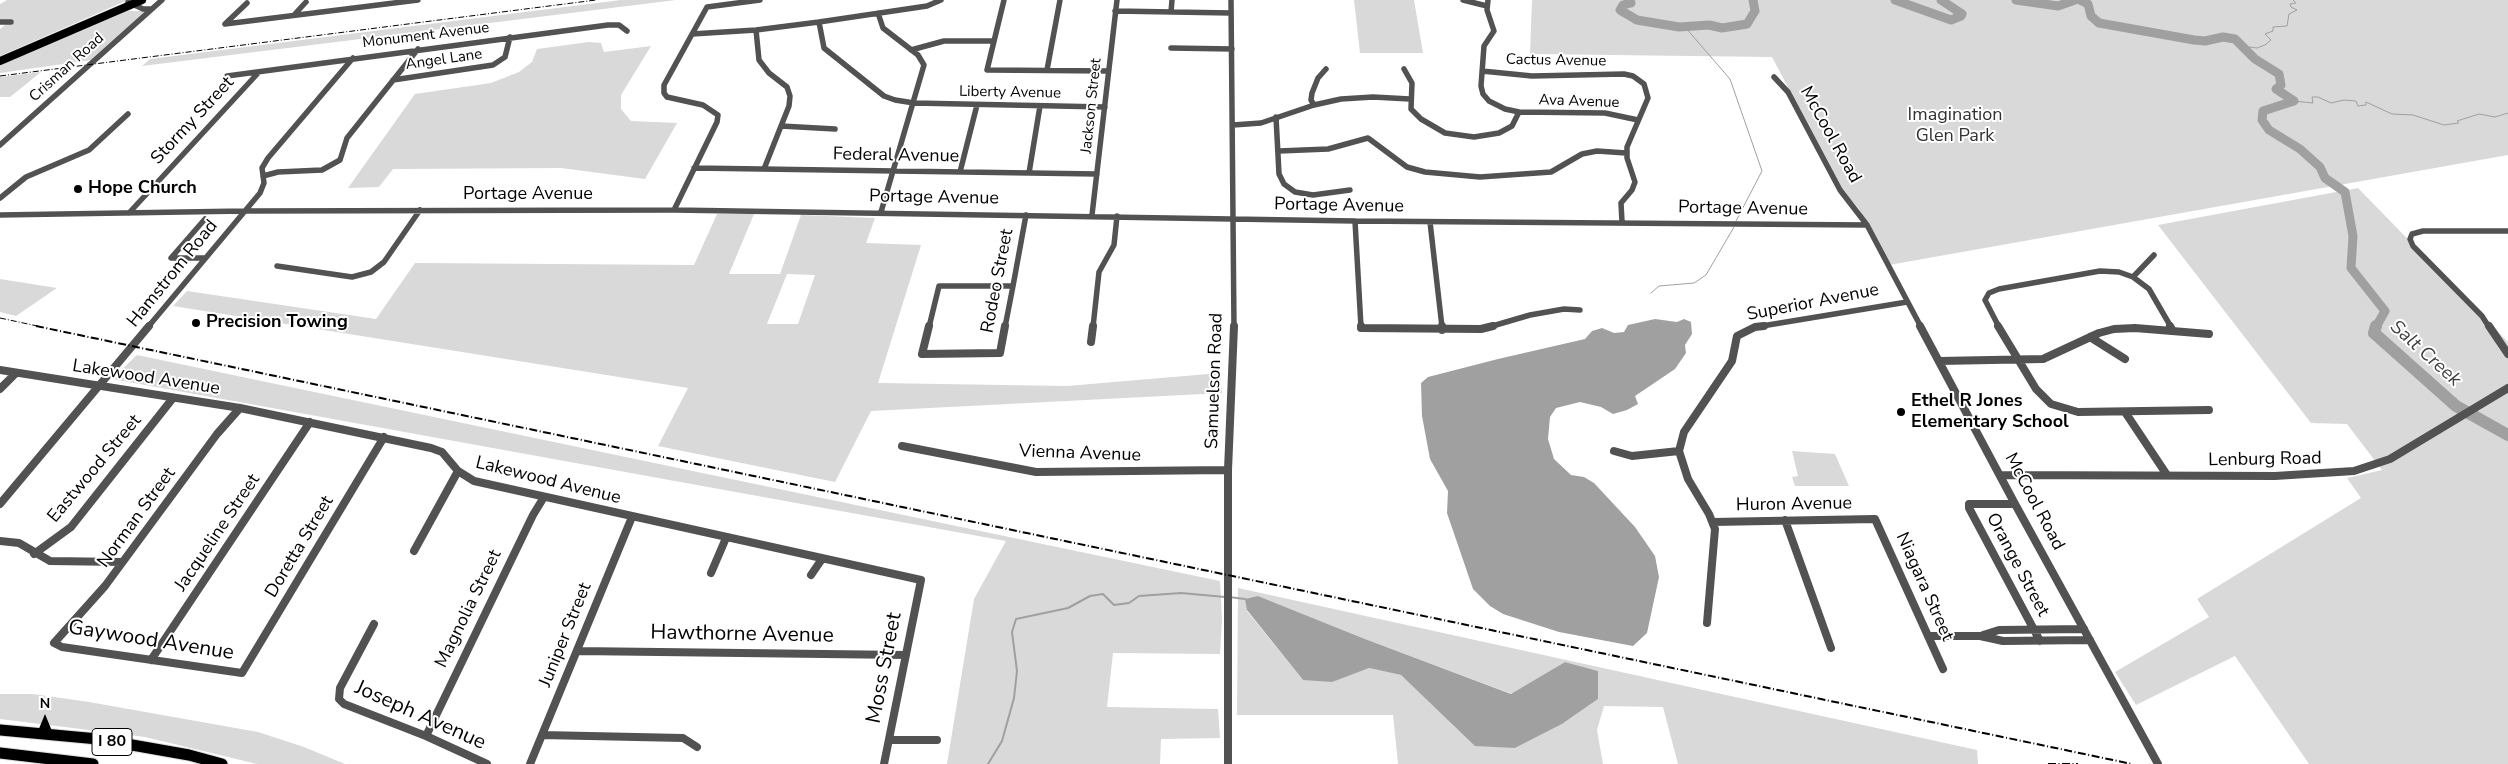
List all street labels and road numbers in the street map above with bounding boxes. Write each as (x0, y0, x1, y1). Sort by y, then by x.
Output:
street label: Monument Avenue (362, 19, 490, 53)
street label: Crisman Road (26, 30, 108, 106)
street label: Angel Lane (405, 46, 483, 74)
street label: Cactus Avenue (1506, 51, 1606, 71)
street label: Jackson Street (1078, 57, 1106, 155)
street label: Stormy Street (147, 73, 239, 169)
street label: Liberty Avenue (959, 83, 1061, 103)
street label: McCool Road (1795, 83, 1865, 187)
street label: Ava Avenue (1538, 92, 1620, 112)
street label: Federal Avenue (833, 144, 959, 168)
street label: Portage Avenue (463, 184, 593, 206)
street label: Portage Avenue (869, 186, 999, 210)
street label: Portage Avenue (1274, 194, 1404, 218)
street label: Portage Avenue (1678, 197, 1808, 221)
street label: Hamstrom Road (123, 216, 223, 332)
street label: Rodeo Street (977, 227, 1019, 335)
street label: Superior Avenue (1745, 280, 1881, 326)
street label: Samuelson Road (1202, 313, 1228, 449)
street label: Lakewood Avenue (71, 356, 221, 400)
street label: Eastwood Street (44, 411, 146, 527)
street label: Vienna Avenue (1019, 441, 1141, 467)
street label: Lenburg Road (2208, 448, 2322, 472)
street label: McCool Road (1999, 450, 2069, 554)
street label: Lakewood Avenue (473, 453, 623, 509)
street label: Norman Street (93, 464, 181, 572)
street label: Jacqueline Street (171, 470, 265, 596)
street label: Doretta Street (261, 492, 339, 602)
street label: Huron Avenue (1736, 493, 1852, 517)
street label: Orange Street (1981, 510, 2053, 620)
street label: Niagara Street (1890, 529, 1958, 645)
street label: Magnolia Street (431, 547, 507, 671)
street label: Juniper Street (535, 580, 597, 690)
street label: Moss Street (862, 610, 908, 726)
street label: Gaywood Avenue (66, 615, 236, 667)
street label: Hawthorne Avenue (650, 621, 834, 649)
street label: Joseph Avenue (351, 676, 489, 756)
road number: I 80 (92, 729, 132, 756)

